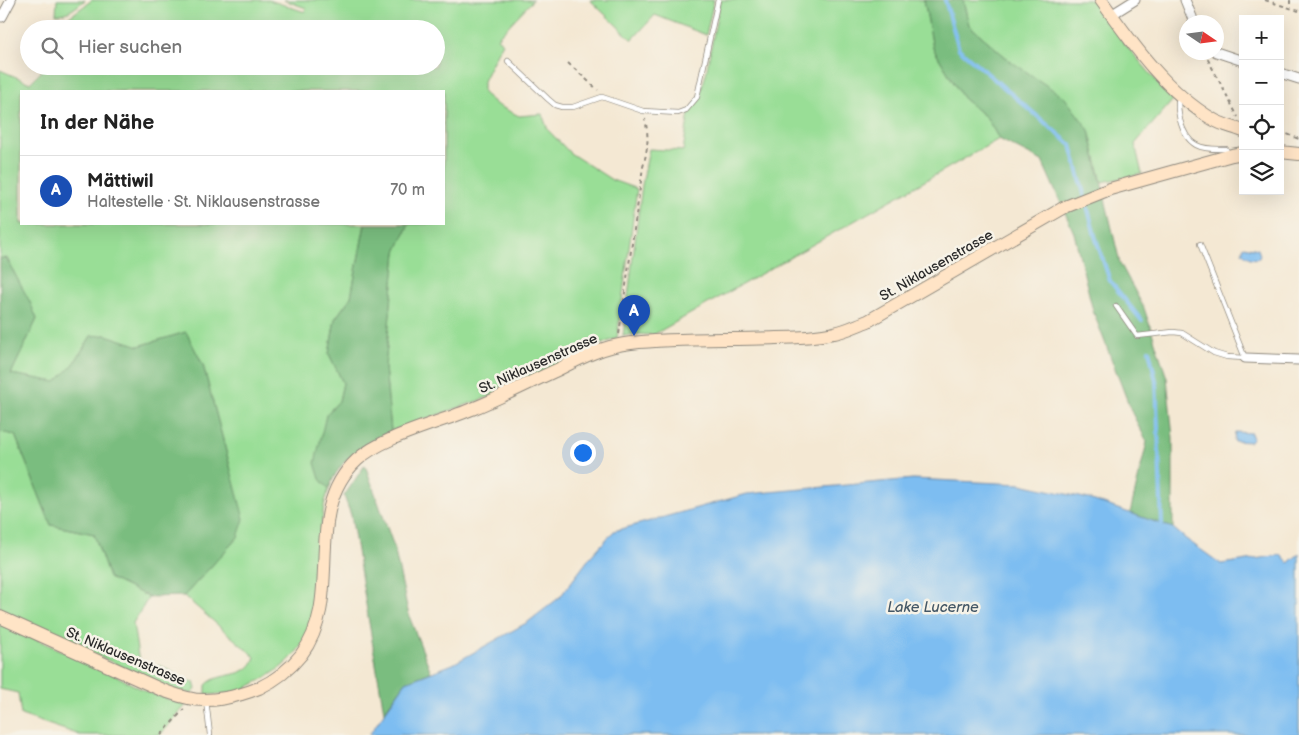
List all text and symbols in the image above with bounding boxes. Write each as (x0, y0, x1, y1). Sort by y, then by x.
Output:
north arrow (1179, 15, 1224, 60)
map controls (1239, 15, 1284, 195)
button: + (1239, 15, 1284, 60)
search box (20, 20, 445, 75)
icon: search (38, 34, 66, 62)
text: Hier suchen (78, 36, 182, 59)
button: − (1239, 60, 1284, 105)
button: locate (1239, 105, 1284, 150)
text: In der Nähe (40, 110, 154, 135)
button: layers (1239, 150, 1284, 195)
text: Mättiwil (87, 170, 154, 193)
text: A (51, 181, 61, 200)
text: 70 m (390, 181, 425, 200)
text: Haltestelle · St. Niklausenstrasse (87, 193, 320, 212)
street label: St. Niklausenstrasse (877, 226, 996, 305)
pin: A (618, 295, 650, 336)
street label: St. Niklausenstrasse (476, 330, 600, 397)
your location (570, 440, 596, 466)
water label: Lake Lucerne (887, 598, 979, 617)
street label: St. Niklausenstrasse (64, 624, 188, 689)

